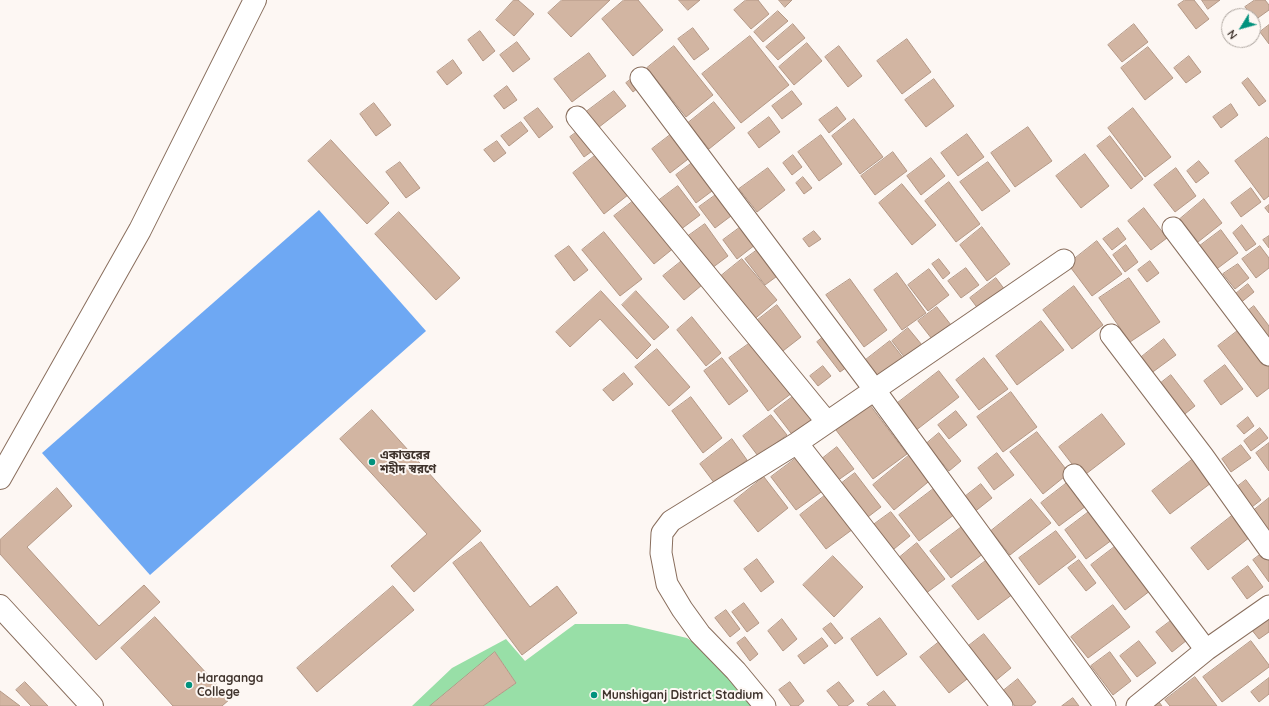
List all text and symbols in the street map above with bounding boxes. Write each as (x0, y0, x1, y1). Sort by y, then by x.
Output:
north arrow (1221, 8, 1261, 48)
text: N (1224, 27, 1240, 42)
place label: একাত্তরের শহীদ স্বরণে (380, 448, 436, 476)
marker: একাত্তরের শহীদ স্বরণে (367, 457, 377, 467)
place label: Haraganga College (197, 671, 263, 699)
marker: Haraganga College (184, 680, 194, 690)
place label: Munshiganj District Stadium (602, 688, 763, 702)
marker: Munshiganj District Stadium (589, 690, 599, 700)

